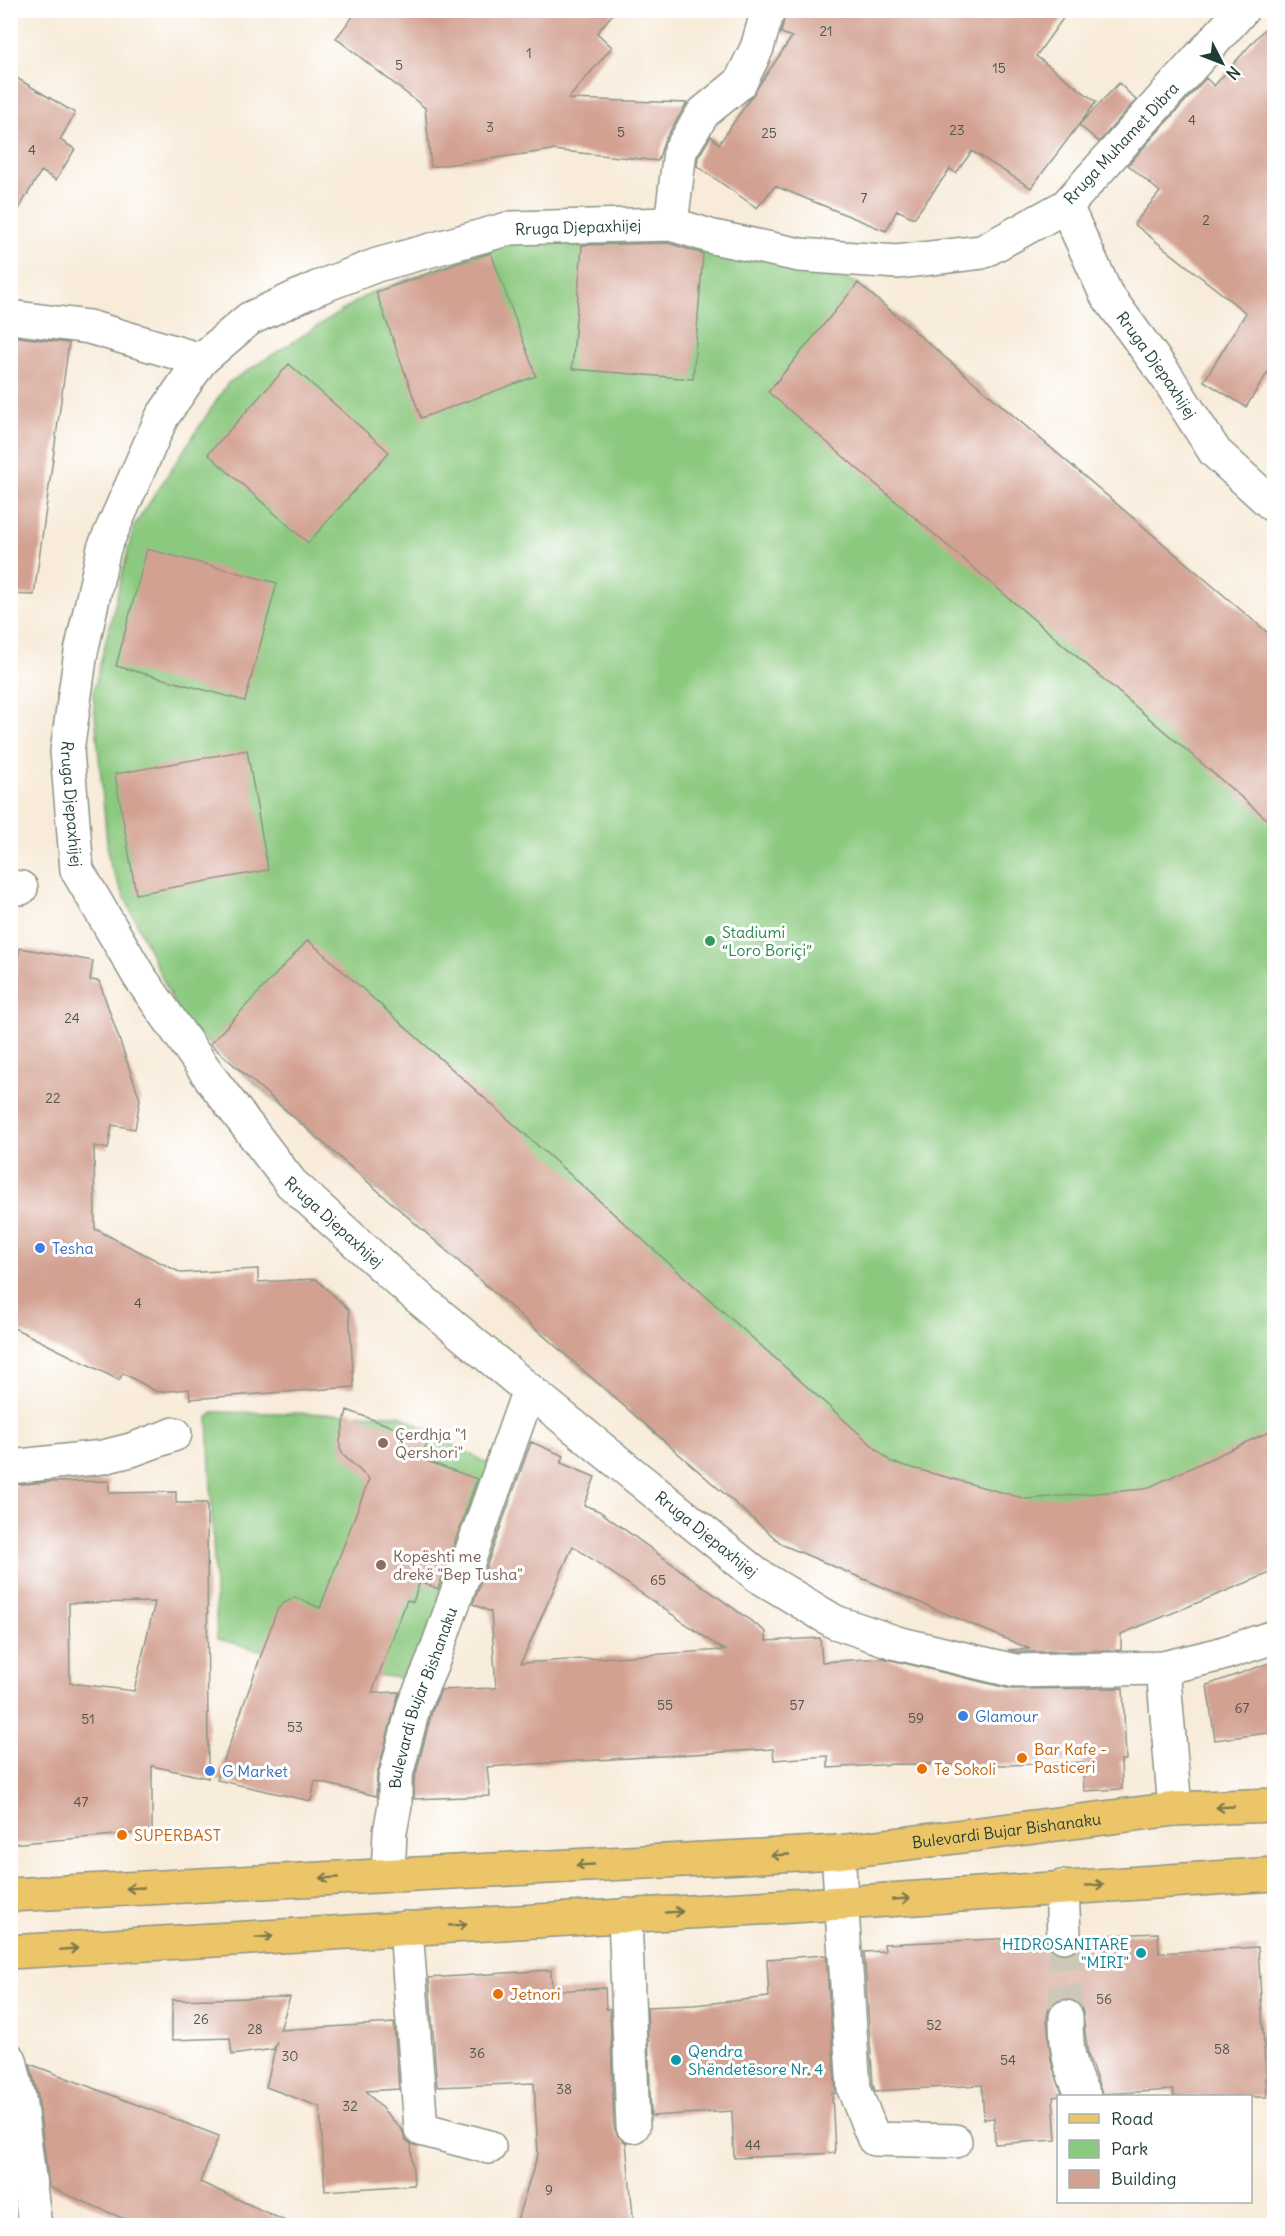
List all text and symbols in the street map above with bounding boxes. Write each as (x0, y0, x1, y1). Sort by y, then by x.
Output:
house number: 21 (819, 22, 833, 40)
north arrow (1192, 33, 1252, 93)
house number: 1 (526, 44, 532, 62)
house number: 5 (395, 56, 403, 74)
house number: 15 (992, 59, 1006, 77)
text: N (1222, 62, 1244, 84)
street label: Rruga Muhamet Dibra (1059, 78, 1183, 208)
house number: 4 (1188, 111, 1196, 129)
house number: 3 (486, 118, 494, 136)
house number: 23 (949, 121, 965, 139)
house number: 5 (617, 123, 625, 141)
house number: 25 (761, 124, 777, 142)
house number: 4 (28, 141, 36, 159)
house number: 7 (861, 189, 868, 207)
house number: 2 (1202, 211, 1210, 229)
street label: Rruga Djepaxhijej (515, 215, 641, 239)
street label: Rruga Djepaxhijej (1112, 308, 1201, 422)
street label: Rruga Djepaxhijej (57, 740, 87, 868)
place label: Stadiumi “Loro Boriçi” (722, 922, 812, 960)
marker: Stadiumi “Loro Boriçi” (703, 934, 717, 948)
house number: 24 (64, 1009, 80, 1027)
house number: 22 (45, 1089, 61, 1107)
street label: Rruga Djepaxhijej (281, 1172, 387, 1272)
place label: Tesha (52, 1238, 94, 1258)
marker: Tesha (33, 1241, 47, 1255)
house number: 4 (134, 1294, 142, 1312)
place label: Çerdhja "1 Qershori" (395, 1424, 467, 1462)
marker: Çerdhja "1 Qershori" (376, 1436, 390, 1450)
street label: Rruga Djepaxhijej (651, 1486, 762, 1582)
place label: Kopështi me drekë "Bep Tusha" (393, 1546, 523, 1584)
marker: Kopështi me drekë "Bep Tusha" (374, 1558, 388, 1572)
house number: 65 (650, 1571, 666, 1589)
street label: Bulevardi Bujar Bishanaku (385, 1604, 461, 1789)
house number: 55 (657, 1696, 673, 1714)
house number: 57 (790, 1696, 805, 1714)
house number: 67 (1235, 1699, 1250, 1717)
place label: Glamour (975, 1706, 1039, 1726)
house number: 59 (908, 1709, 924, 1727)
marker: Glamour (956, 1709, 970, 1723)
house number: 51 (81, 1710, 95, 1728)
house number: 53 (287, 1718, 303, 1736)
place label: Bar Kafe - Pasticeri (1034, 1739, 1107, 1777)
marker: Bar Kafe - Pasticeri (1015, 1751, 1029, 1765)
place label: Te Sokoli (934, 1759, 996, 1779)
place label: G Market (222, 1761, 289, 1781)
marker: Te Sokoli (915, 1762, 929, 1776)
marker: G Market (203, 1764, 217, 1778)
house number: 47 (74, 1793, 89, 1811)
one-way arrow (1215, 1802, 1235, 1813)
street label: Bulevardi Bujar Bishanaku (911, 1809, 1102, 1852)
place label: SUPERBAST (134, 1825, 221, 1845)
marker: SUPERBAST (115, 1828, 129, 1842)
one-way arrow (770, 1849, 790, 1860)
one-way arrow (575, 1859, 595, 1870)
one-way arrow (320, 1873, 340, 1884)
one-way arrow (1085, 1880, 1105, 1891)
one-way arrow (125, 1883, 145, 1894)
one-way arrow (890, 1893, 910, 1904)
one-way arrow (663, 1907, 683, 1918)
one-way arrow (448, 1919, 468, 1930)
one-way arrow (253, 1931, 273, 1942)
place label: HIDROSANITARE "MIRI" (1002, 1934, 1129, 1972)
one-way arrow (58, 1943, 78, 1954)
marker: HIDROSANITARE "MIRI" (1134, 1946, 1148, 1960)
place label: Jetnori (510, 1984, 561, 2004)
marker: Jetnori (491, 1987, 505, 2001)
house number: 56 (1096, 1990, 1112, 2008)
house number: 26 (193, 2010, 209, 2028)
house number: 52 (926, 2016, 942, 2034)
house number: 28 (247, 2020, 263, 2038)
house number: 58 (1214, 2040, 1230, 2058)
place label: Qendra Shëndetësore Nr. 4 (688, 2041, 824, 2079)
house number: 36 (469, 2044, 485, 2062)
house number: 30 (281, 2047, 299, 2065)
house number: 54 (1000, 2051, 1016, 2069)
marker: Qendra Shëndetësore Nr. 4 (669, 2053, 683, 2067)
house number: 38 (556, 2080, 572, 2098)
legend (1057, 2095, 1252, 2203)
house number: 32 (342, 2097, 358, 2115)
text: Road (1111, 2107, 1154, 2130)
house number: 44 (745, 2136, 761, 2154)
text: Park (1111, 2137, 1148, 2160)
text: Building (1111, 2167, 1176, 2190)
house number: 9 (545, 2181, 553, 2199)

